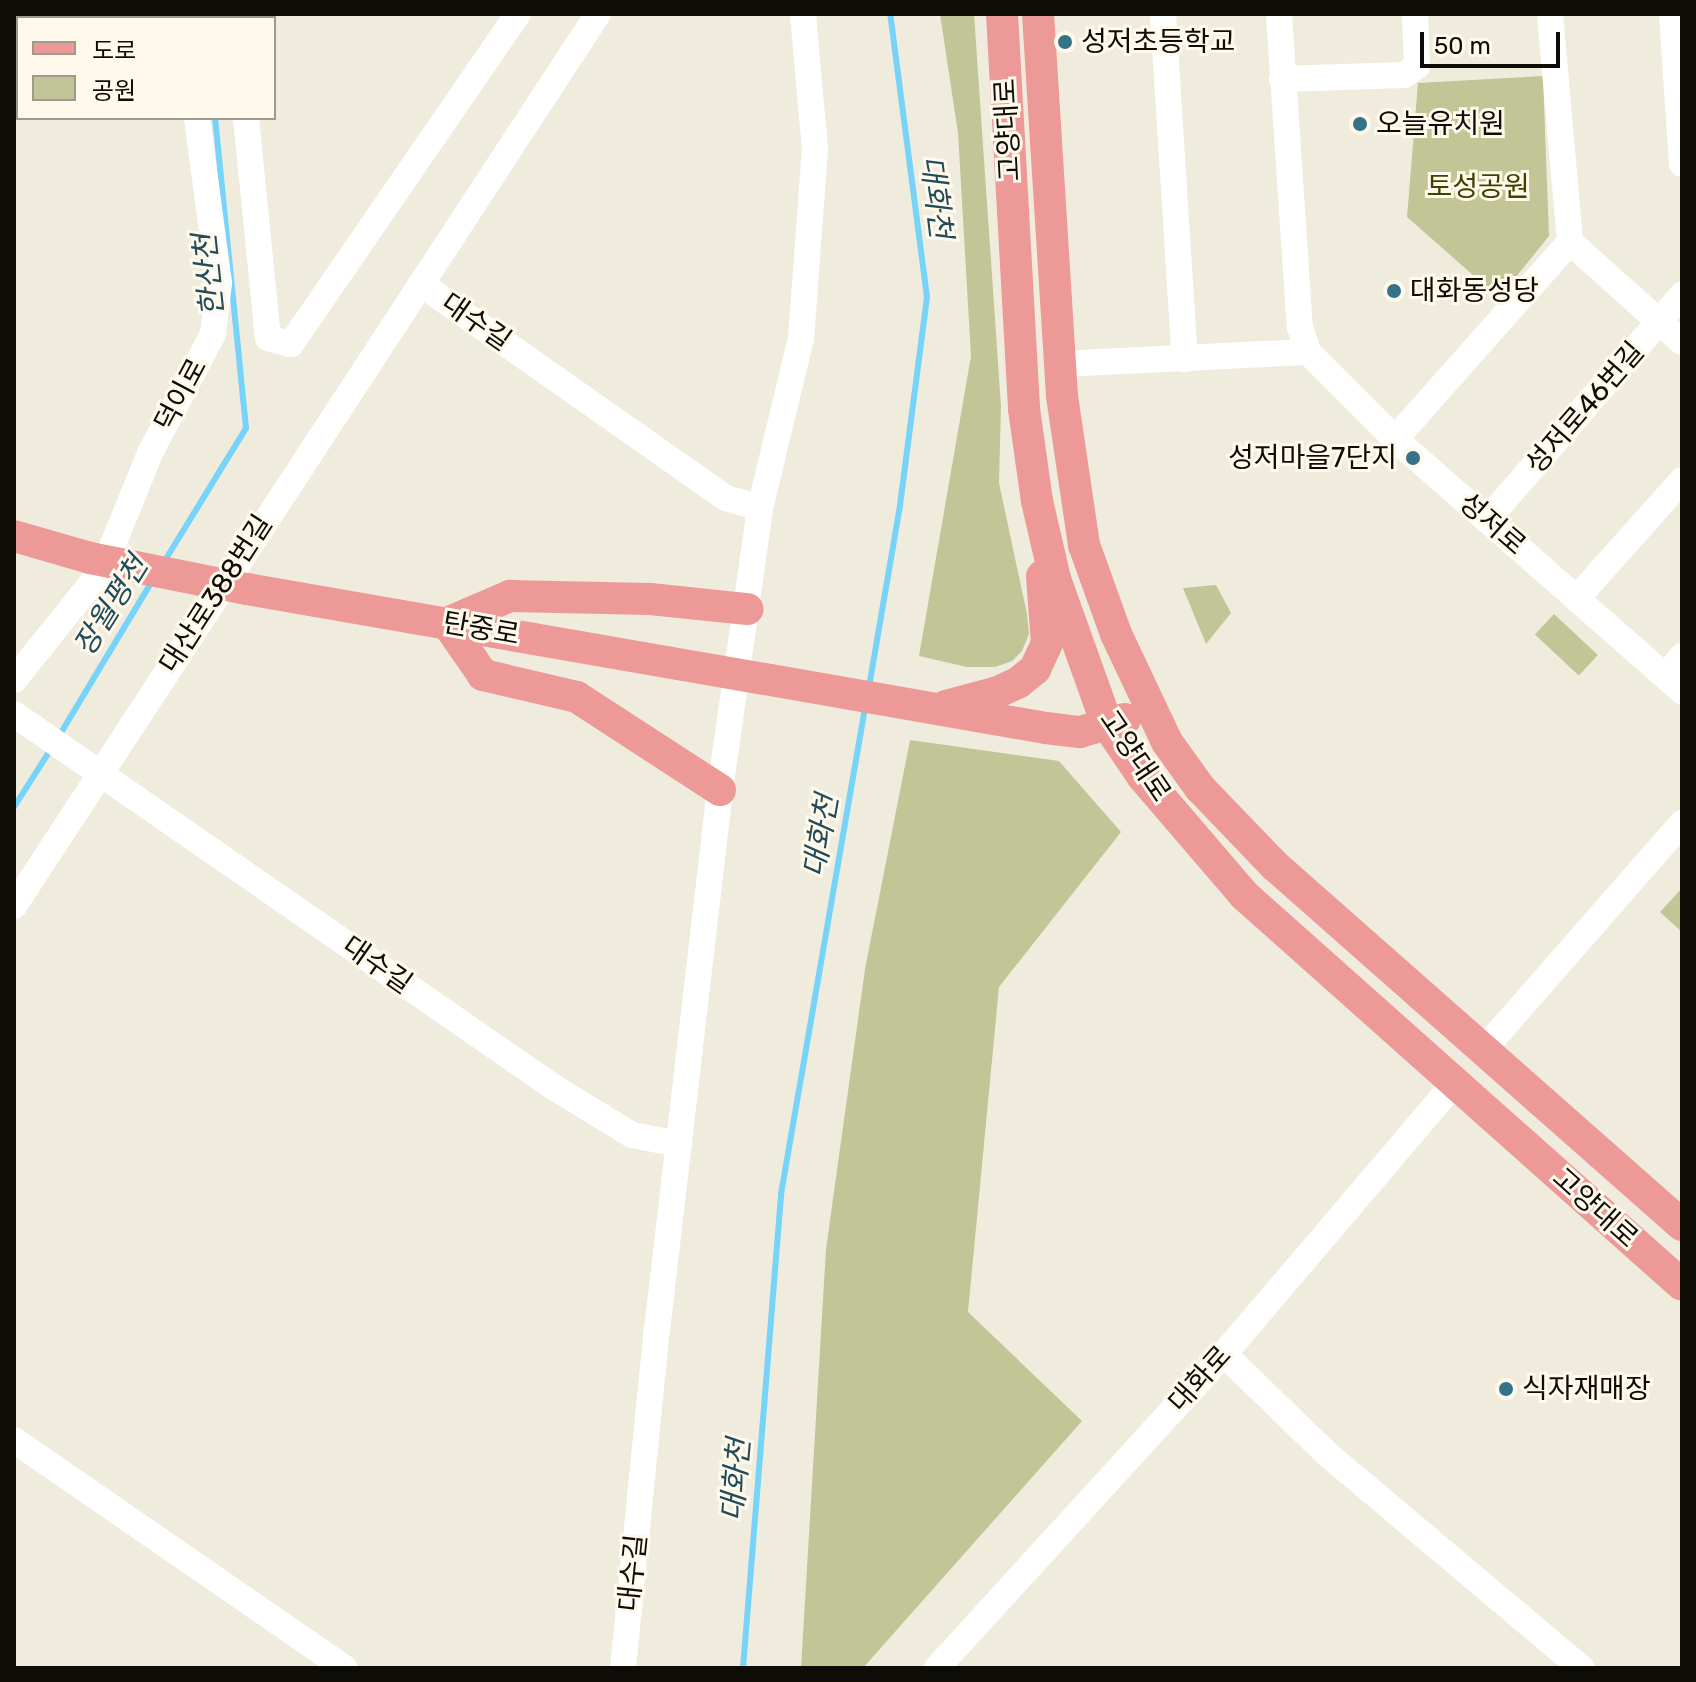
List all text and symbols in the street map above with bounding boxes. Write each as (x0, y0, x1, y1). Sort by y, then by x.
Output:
legend (16, 16, 276, 120)
scale bar (1424, 16, 1564, 66)
place label: 성저초등학교 (1081, 25, 1236, 59)
text: 50 m (1434, 32, 1491, 60)
marker: 성저초등학교 (1056, 33, 1074, 51)
text: 도로 (92, 37, 136, 65)
text: 공원 (92, 77, 136, 105)
street label: 고양대로 (989, 78, 1027, 182)
place label: 오늘유치원 (1376, 107, 1505, 141)
marker: 오늘유치원 (1351, 115, 1369, 133)
water label: 대화천 (913, 154, 959, 240)
park label: 토성공원 (1426, 170, 1530, 204)
water label: 한산천 (187, 232, 231, 318)
place label: 대화동성당 (1410, 274, 1539, 308)
marker: 대화동성당 (1385, 282, 1403, 300)
street label: 대수길 (435, 286, 517, 358)
street label: 성저로46번길 (1519, 335, 1651, 481)
street label: 덕이로 (148, 353, 214, 437)
place label: 성저마을7단지 (1228, 441, 1397, 475)
marker: 성저마을7단지 (1404, 449, 1422, 467)
street label: 성저로 (1452, 486, 1532, 562)
street label: 대산로388번길 (153, 509, 279, 679)
water label: 장월평천 (66, 550, 156, 662)
street label: 탄중로 (440, 606, 522, 652)
street label: 고양대로 (1092, 704, 1178, 808)
water label: 대화천 (796, 792, 846, 880)
street label: 대수길 (336, 929, 418, 1001)
street label: 고양대로 (1545, 1161, 1645, 1255)
street label: 대화로 (1162, 1339, 1238, 1419)
place label: 식자재매장 (1522, 1372, 1651, 1406)
marker: 식자재매장 (1497, 1380, 1515, 1398)
water label: 대화천 (714, 1437, 758, 1523)
street label: 대수길 (612, 1533, 654, 1613)

